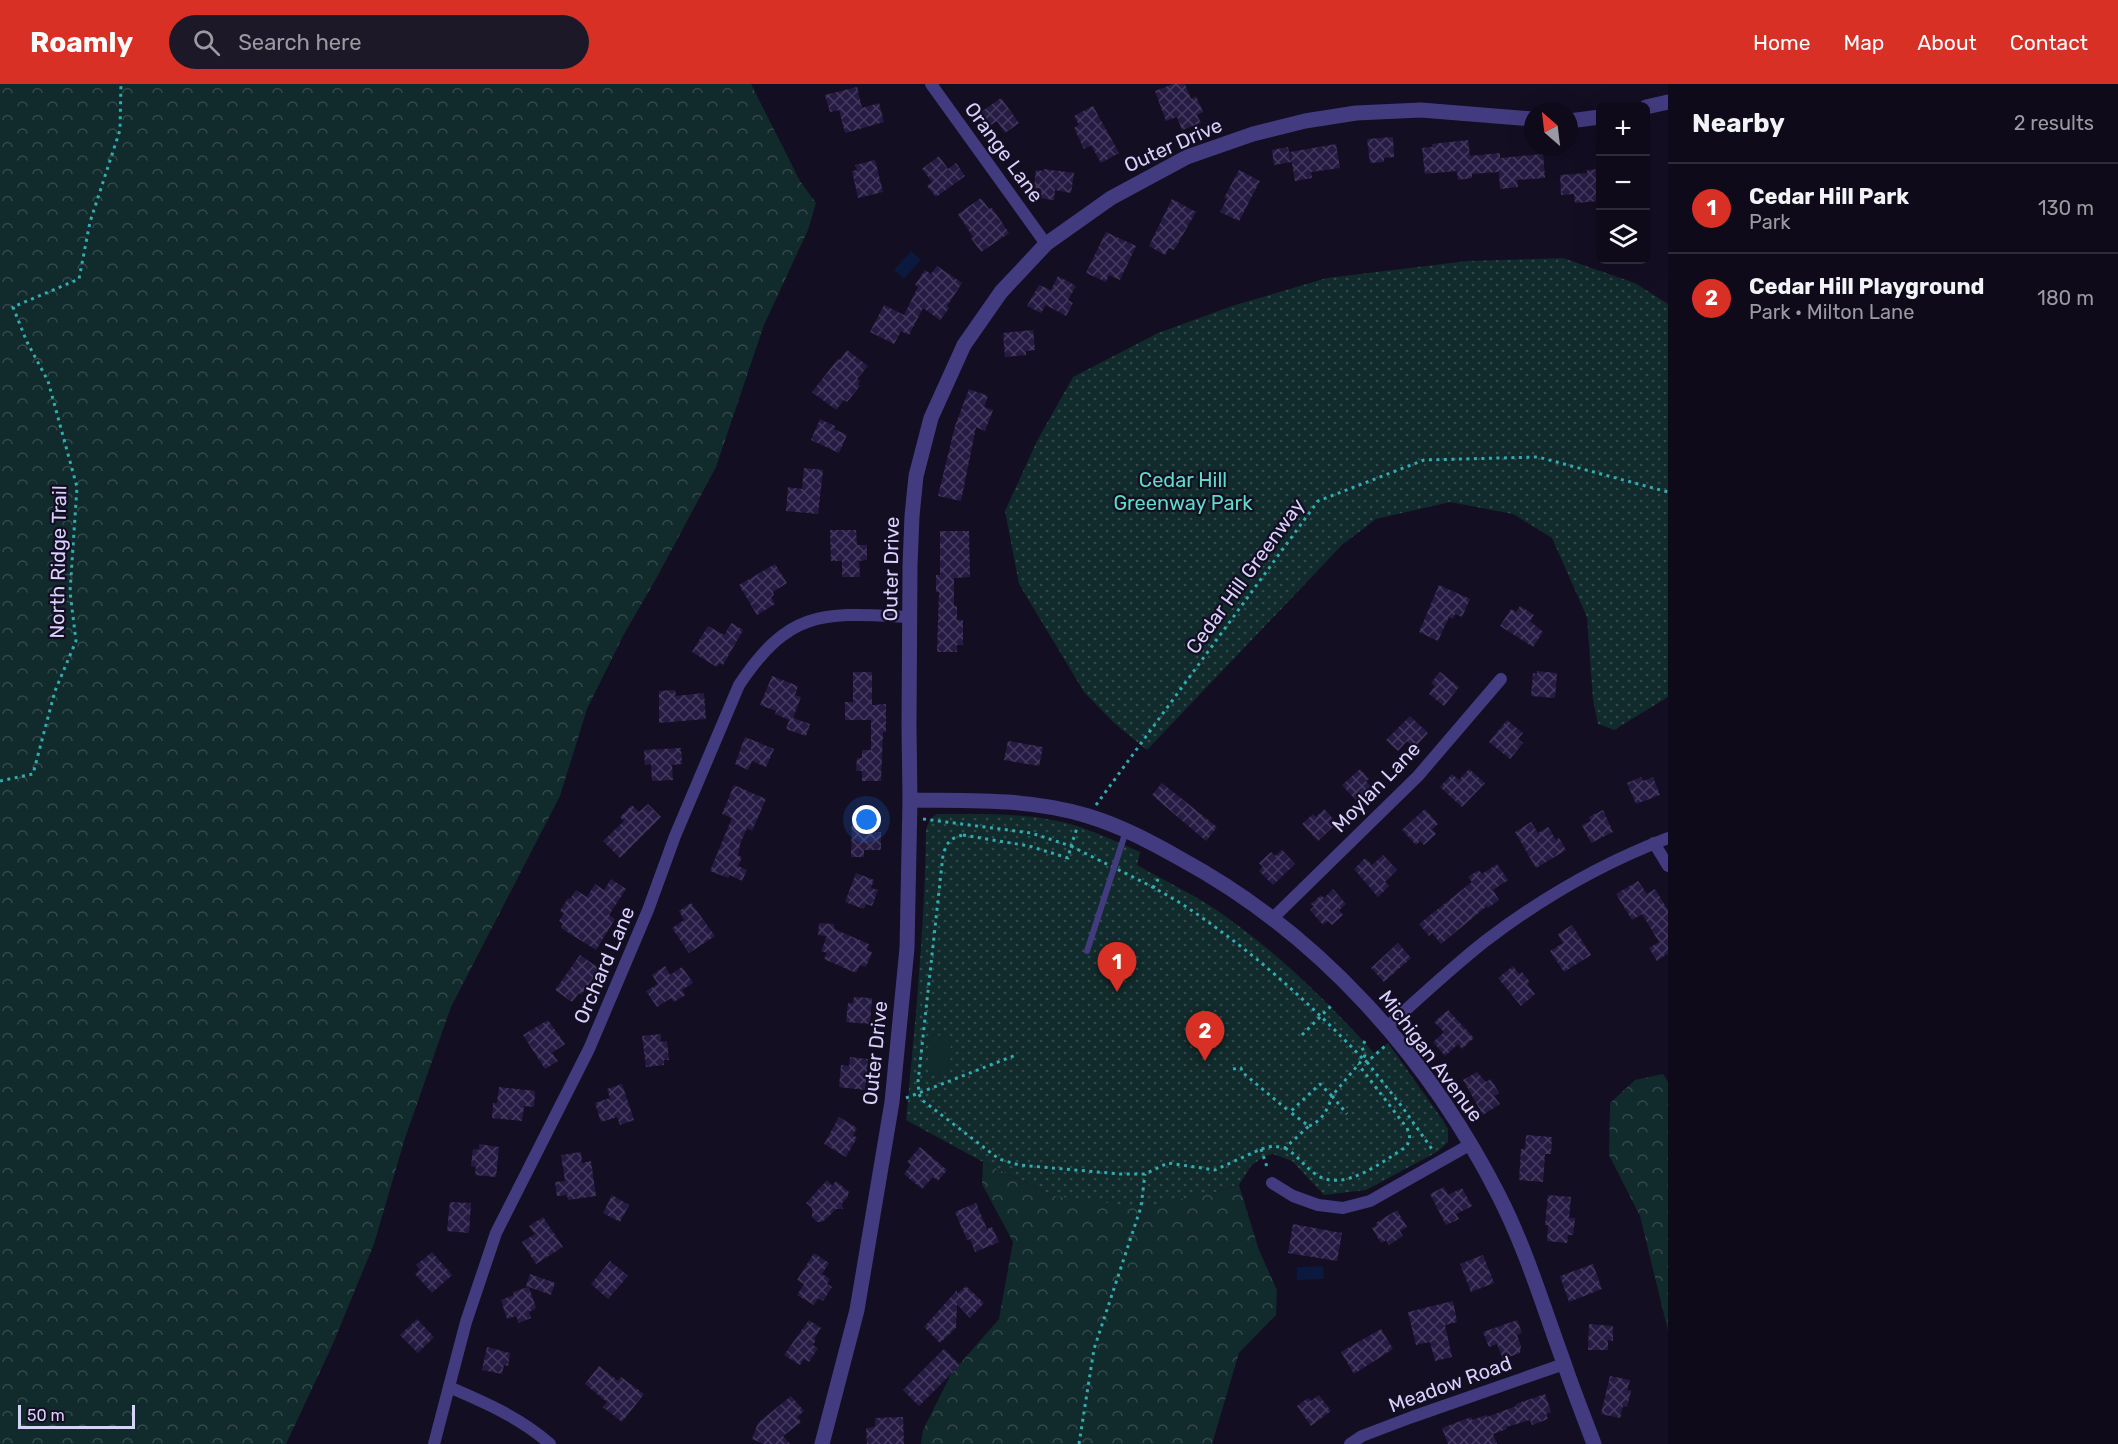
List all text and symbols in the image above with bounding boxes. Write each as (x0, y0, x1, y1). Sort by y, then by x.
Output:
search box (169, 15, 589, 69)
text: Roamly (30, 26, 133, 59)
icon: search (190, 26, 223, 59)
text: Search here (238, 29, 362, 56)
text: Home (1753, 30, 1810, 55)
text: Map (1843, 30, 1884, 55)
text: About (1917, 30, 1977, 55)
text: Contact (2010, 30, 2088, 55)
street label: Orange Lane (960, 97, 1048, 207)
north arrow (1524, 102, 1578, 156)
map controls (1596, 102, 1650, 264)
button: + (1596, 102, 1650, 156)
text: Nearby (1692, 108, 1785, 139)
text: 2 results (2014, 111, 2094, 135)
street label: Outer Drive (1120, 113, 1226, 177)
button: − (1596, 156, 1650, 210)
text: Cedar Hill Park (1749, 183, 1909, 210)
text: 1 (1707, 196, 1716, 220)
text: 130 m (2038, 196, 2094, 220)
button: layers (1596, 210, 1650, 264)
text: Park (1749, 210, 1791, 234)
text: Cedar Hill Playground (1749, 273, 1984, 300)
text: 2 (1705, 286, 1718, 310)
text: 180 m (2037, 286, 2094, 310)
text: Park · Milton Lane (1749, 300, 1914, 324)
park label: Cedar Hill Greenway Park (1114, 468, 1253, 515)
street label: North Ridge Trail (45, 485, 71, 639)
street label: Cedar Hill Greenway (1181, 494, 1309, 658)
street label: Outer Drive (878, 516, 904, 622)
street label: Moylan Lane (1327, 737, 1425, 837)
your location (852, 805, 881, 834)
street label: Orchard Lane (569, 903, 639, 1027)
pin: 1 (1098, 942, 1136, 992)
street label: Michigan Avenue (1374, 986, 1488, 1126)
street label: Outer Drive (858, 1000, 892, 1106)
pin: 2 (1186, 1012, 1224, 1061)
street label: Meadow Road (1385, 1351, 1515, 1417)
scale bar (18, 1402, 135, 1430)
text: 50 m (27, 1406, 65, 1425)

